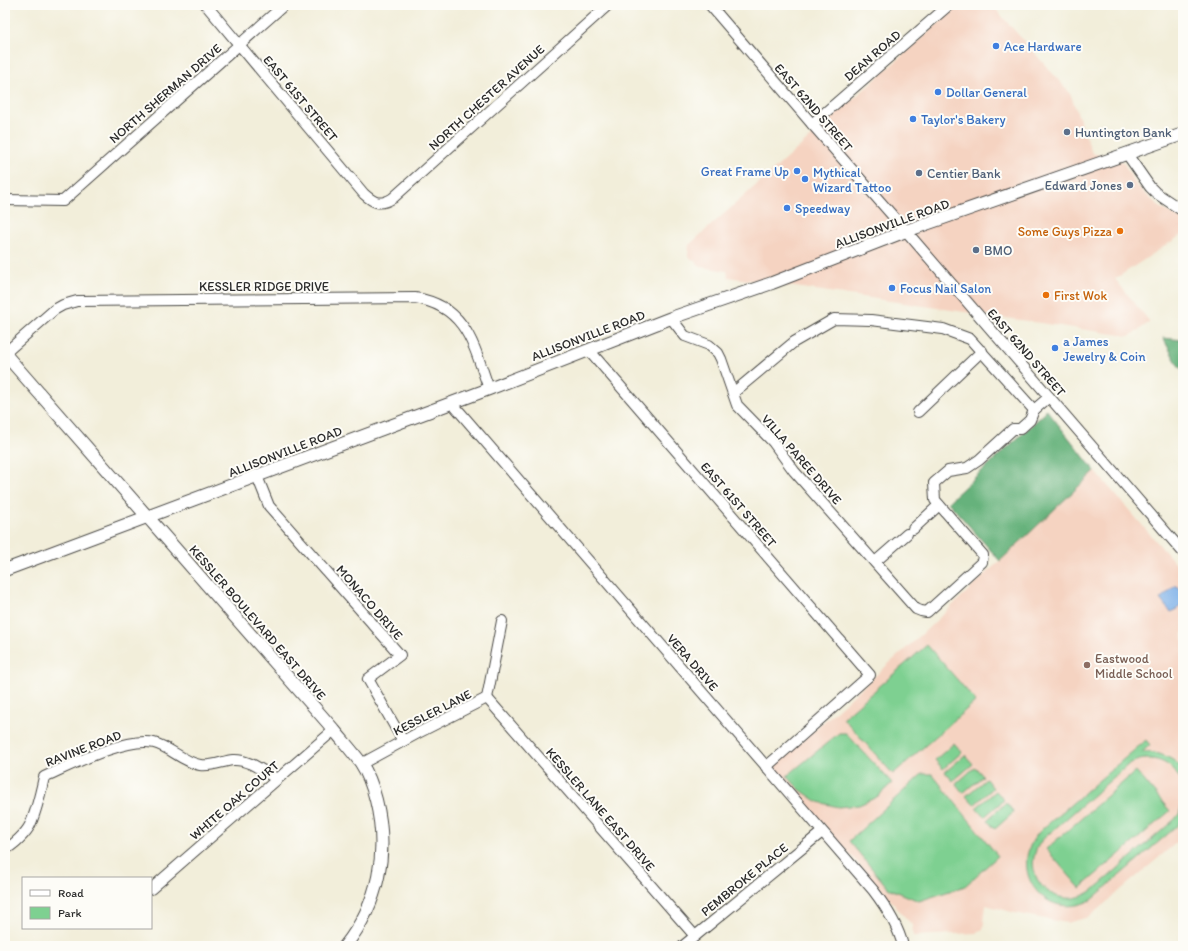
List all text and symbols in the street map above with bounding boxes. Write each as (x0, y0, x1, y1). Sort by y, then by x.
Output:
street label: DEAN ROAD (841, 26, 904, 84)
place label: Ace Hardware (1004, 39, 1082, 54)
street label: NORTH SHERMAN DRIVE (106, 41, 224, 146)
street label: NORTH CHESTER AVENUE (425, 41, 547, 153)
marker: Ace Hardware (991, 41, 1001, 51)
street label: EAST 61ST STREET (260, 52, 341, 145)
street label: EAST 62ND STREET (771, 60, 856, 155)
place label: Dollar General (946, 85, 1027, 100)
marker: Dollar General (933, 87, 943, 97)
place label: Taylor's Bakery (921, 112, 1006, 127)
marker: Taylor's Bakery (908, 114, 918, 124)
place label: Huntington Bank (1075, 125, 1172, 140)
marker: Huntington Bank (1062, 127, 1072, 137)
place label: Great Frame Up (701, 164, 789, 179)
place label: Mythical Wizard Tattoo (813, 165, 892, 195)
marker: Great Frame Up (792, 166, 802, 176)
place label: Centier Bank (927, 166, 1001, 181)
marker: Centier Bank (914, 168, 924, 178)
marker: Mythical Wizard Tattoo (800, 174, 810, 184)
place label: Edward Jones (1045, 178, 1122, 193)
marker: Edward Jones (1125, 180, 1135, 190)
street label: ALLISONVILLE ROAD (833, 196, 952, 251)
place label: Speedway (795, 201, 850, 216)
marker: Speedway (782, 203, 792, 213)
place label: Some Guys Pizza (1018, 224, 1113, 239)
marker: Some Guys Pizza (1115, 226, 1125, 236)
place label: BMO (984, 243, 1012, 258)
marker: BMO (971, 245, 981, 255)
street label: KESSLER RIDGE DRIVE (199, 279, 329, 294)
place label: Focus Nail Salon (900, 281, 991, 296)
marker: Focus Nail Salon (887, 283, 897, 293)
place label: First Wok (1054, 288, 1107, 303)
marker: First Wok (1041, 290, 1051, 300)
street label: EAST 62ND STREET (984, 305, 1069, 400)
street label: ALLISONVILLE ROAD (529, 307, 647, 364)
place label: a James Jewelry & Coin (1063, 334, 1146, 364)
marker: a James Jewelry & Coin (1050, 343, 1060, 353)
street label: VILLA PAREE DRIVE (759, 411, 845, 507)
street label: ALLISONVILLE ROAD (226, 423, 344, 480)
street label: EAST 61ST STREET (698, 459, 780, 550)
street label: KESSLER BOULEVARD EAST DRIVE (186, 542, 329, 703)
street label: MONACO DRIVE (333, 562, 406, 643)
street label: VERA DRIVE (664, 631, 721, 694)
place label: Eastwood Middle School (1095, 651, 1173, 681)
marker: Eastwood Middle School (1082, 660, 1092, 670)
street label: KESSLER LANE (391, 686, 474, 739)
street label: RAVINE ROAD (43, 727, 123, 770)
street label: KESSLER LANE EAST DRIVE (543, 745, 658, 874)
street label: WHITE OAK COURT (187, 757, 282, 843)
street label: PEMBROKE PLACE (698, 840, 791, 919)
legend (22, 877, 152, 929)
text: Road (58, 886, 84, 900)
text: Park (58, 906, 82, 920)

